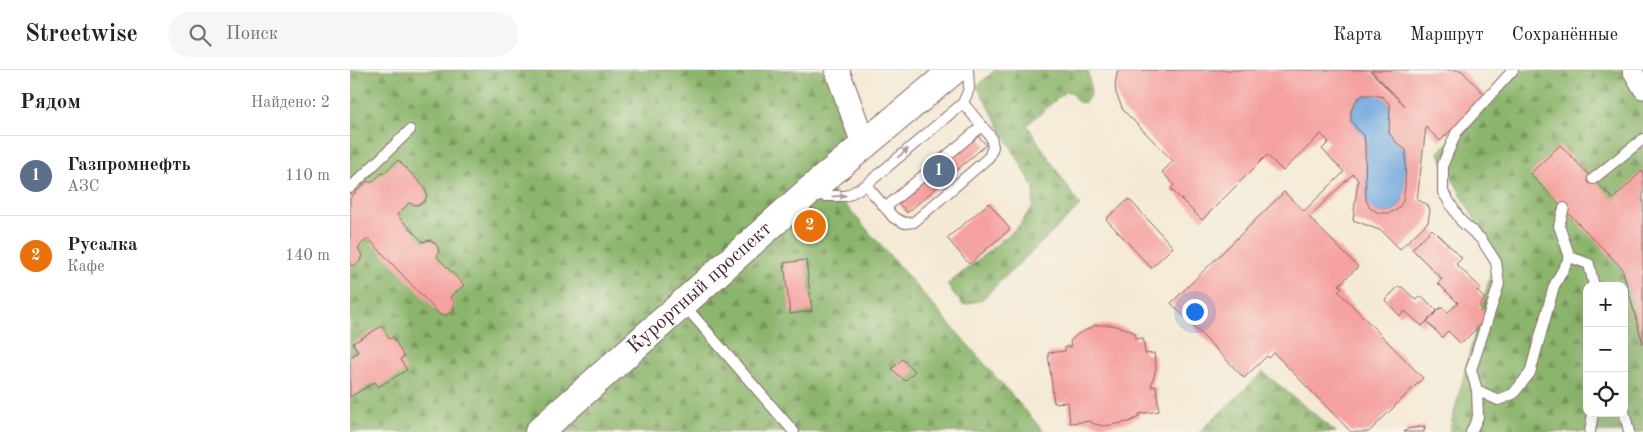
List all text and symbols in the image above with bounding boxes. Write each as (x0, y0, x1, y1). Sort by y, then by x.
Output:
search box (168, 12, 518, 57)
icon: search (186, 21, 214, 49)
text: Streetwise (25, 23, 138, 47)
text: Поиск (226, 25, 278, 44)
text: Карта (1333, 26, 1382, 44)
text: Маршрут (1410, 26, 1484, 44)
text: Сохранённые (1512, 26, 1618, 44)
text: Рядом (20, 92, 81, 113)
text: Найдено: 2 (251, 95, 330, 111)
one-way arrow (896, 148, 909, 159)
pin: 1 (923, 152, 955, 190)
text: Газпромнефть (67, 156, 191, 175)
text: 1 (31, 168, 41, 184)
text: 110 m (285, 168, 330, 184)
text: АЗС (67, 179, 99, 195)
one-way arrow (831, 191, 847, 199)
pin: 2 (794, 207, 826, 245)
street label: Курортный проспект (624, 219, 776, 357)
text: Русалка (67, 236, 138, 255)
text: 2 (31, 248, 41, 264)
text: 140 m (285, 248, 330, 264)
text: Кафе (67, 259, 105, 275)
map controls (1583, 282, 1628, 417)
button: + (1583, 282, 1628, 327)
your location (1182, 299, 1208, 325)
button: − (1583, 327, 1628, 372)
button: locate (1583, 372, 1628, 417)

